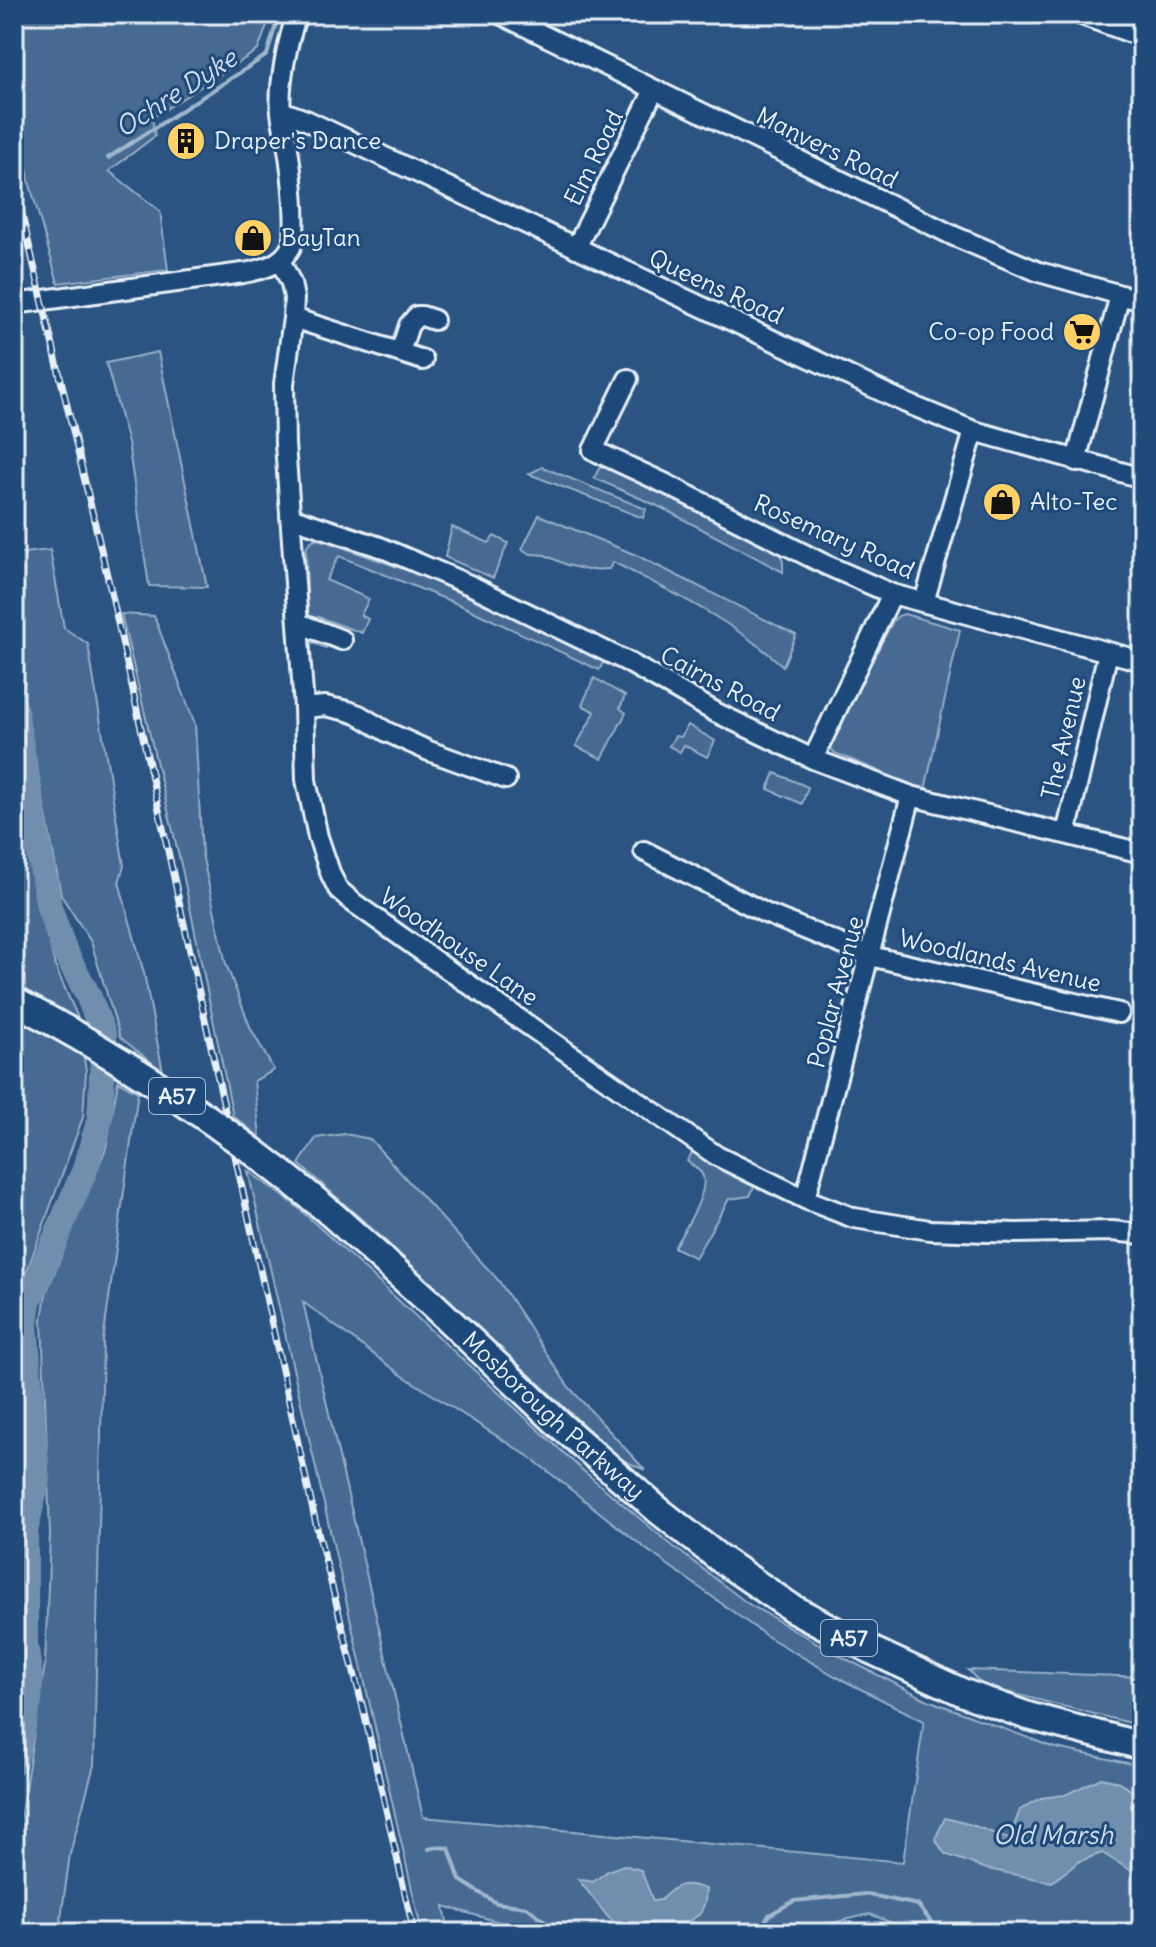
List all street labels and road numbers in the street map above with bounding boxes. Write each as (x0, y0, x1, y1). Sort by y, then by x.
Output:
street label: Manvers Road (752, 100, 903, 194)
street label: Elm Road (557, 105, 629, 210)
street label: Queens Road (645, 242, 788, 330)
street label: Rosemary Road (749, 487, 919, 585)
street label: Cairns Road (655, 639, 785, 727)
street label: The Avenue (1034, 673, 1092, 802)
street label: Woodhouse Lane (375, 880, 545, 1012)
street label: Poplar Avenue (800, 912, 870, 1071)
street label: Woodlands Avenue (896, 922, 1104, 998)
road number: A57 (149, 1078, 205, 1114)
street label: Mosborough Parkway (457, 1325, 651, 1506)
road number: A57 (821, 1620, 877, 1656)

